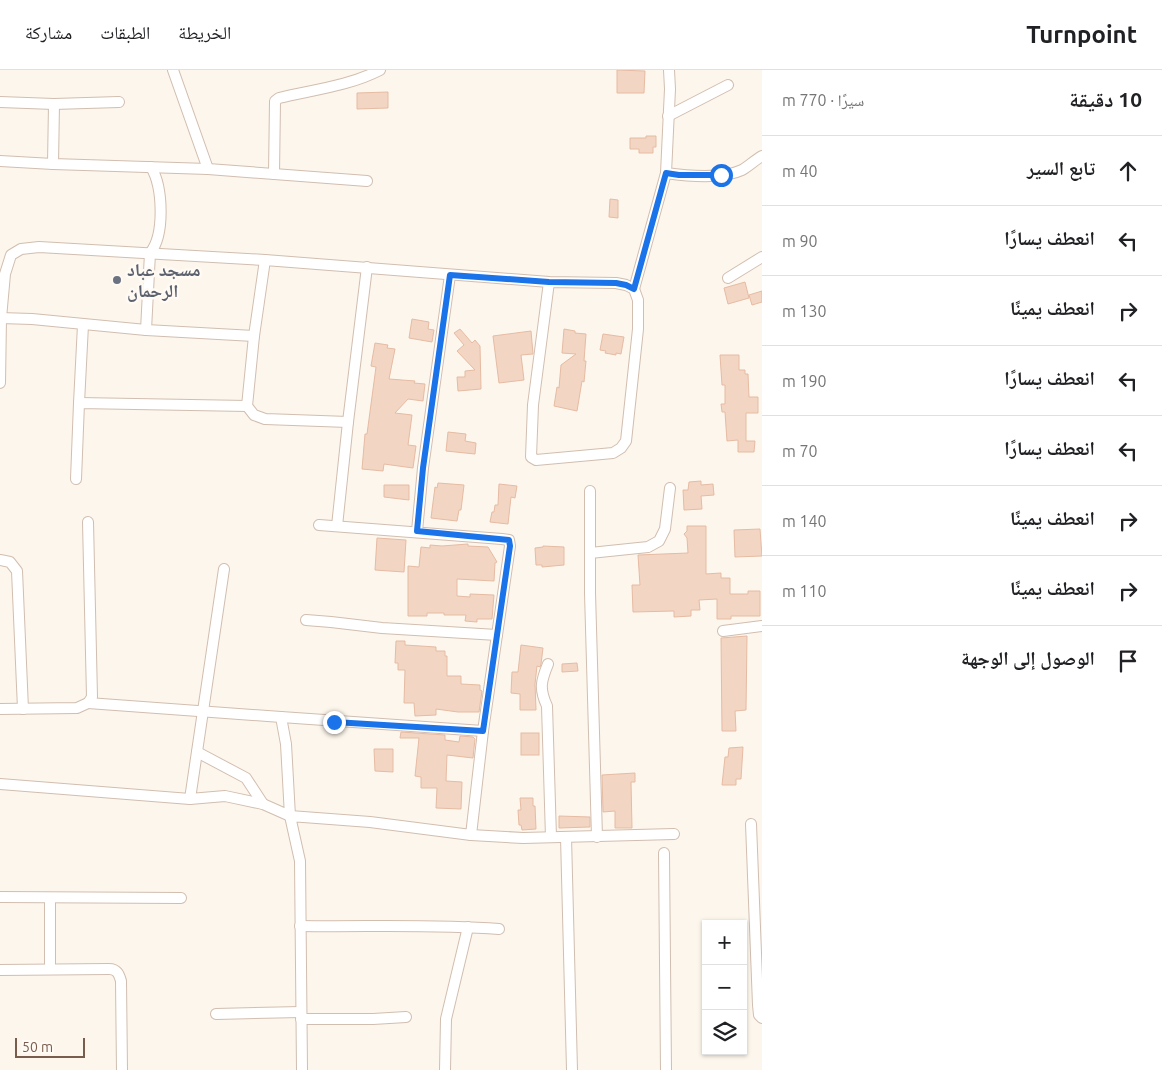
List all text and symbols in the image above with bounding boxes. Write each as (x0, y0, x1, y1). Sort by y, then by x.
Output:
text: Turnpoint (1026, 21, 1137, 48)
text: مشاركة (25, 22, 72, 42)
text: الطبقات (100, 22, 150, 42)
text: الخريطة (178, 22, 231, 42)
text: 10 دقيقة (1069, 87, 1142, 111)
text: سيرًا · 770 m (782, 91, 864, 109)
text: تابع السير (1027, 157, 1095, 179)
icon: ahead (1114, 157, 1142, 185)
text: 40 m (782, 162, 818, 180)
route start (710, 164, 733, 187)
text: انعطف يسارًا (1004, 227, 1095, 249)
icon: left (1114, 227, 1142, 255)
text: 90 m (782, 232, 818, 250)
place label: مسجد عباد الرحمان (127, 259, 200, 302)
marker: مسجد عباد الرحمان (111, 274, 123, 286)
text: انعطف يمينًا (1010, 297, 1095, 319)
icon: right (1114, 297, 1142, 325)
text: 130 m (782, 302, 827, 320)
text: انعطف يسارًا (1004, 367, 1095, 389)
icon: left (1114, 367, 1142, 395)
text: 190 m (782, 372, 827, 390)
text: انعطف يسارًا (1004, 437, 1095, 459)
icon: left (1114, 437, 1142, 465)
text: 70 m (782, 442, 818, 460)
text: انعطف يمينًا (1010, 507, 1095, 529)
icon: right (1114, 507, 1142, 535)
text: 140 m (782, 512, 827, 530)
text: انعطف يمينًا (1010, 577, 1095, 599)
icon: right (1114, 577, 1142, 605)
text: 110 m (782, 582, 827, 600)
text: الوصول إلى الوجهة (961, 647, 1095, 669)
icon: arrive (1114, 647, 1142, 675)
route end (323, 711, 346, 734)
map controls (702, 920, 747, 1055)
button: + (702, 920, 747, 965)
button: − (702, 965, 747, 1010)
button: layers (702, 1010, 747, 1055)
scale bar (15, 1035, 85, 1058)
text: 50 m (22, 1039, 53, 1055)

